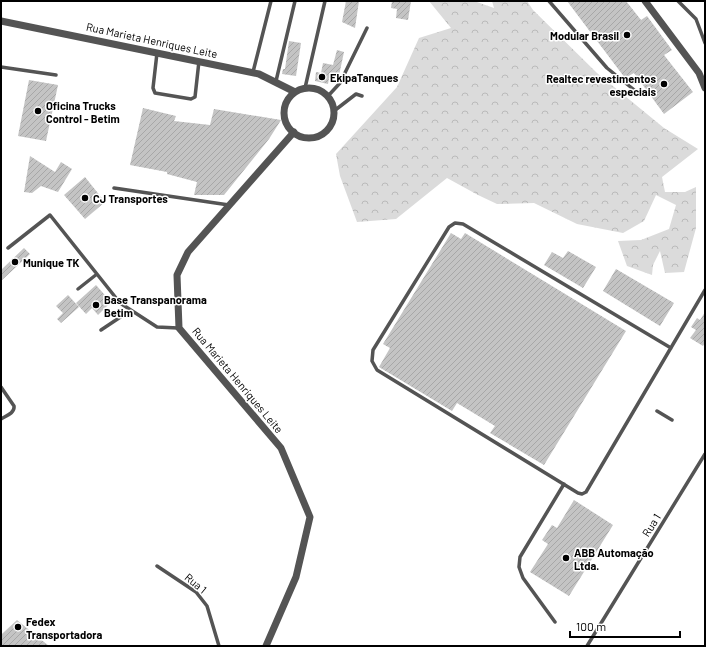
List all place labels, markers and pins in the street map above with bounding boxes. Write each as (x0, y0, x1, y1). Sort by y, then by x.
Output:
place label: Modular Brasil (550, 29, 619, 42)
marker: Modular Brasil (622, 30, 632, 40)
place label: EkipaTanques (330, 71, 399, 84)
marker: EkipaTanques (317, 72, 327, 82)
place label: Realtec revestimentos especiais (546, 72, 656, 98)
marker: Realtec revestimentos especiais (659, 79, 669, 89)
place label: Oficina Trucks Control - Betim (46, 99, 120, 125)
marker: Oficina Trucks Control - Betim (33, 106, 43, 116)
place label: CJ Transportes (93, 192, 168, 205)
marker: CJ Transportes (80, 193, 90, 203)
place label: Munique TK (23, 256, 80, 269)
marker: Munique TK (10, 257, 20, 267)
place label: Base Transpanorama Betim (104, 293, 207, 319)
marker: Base Transpanorama Betim (91, 300, 101, 310)
place label: ABB Automação Ltda. (574, 546, 654, 572)
marker: ABB Automação Ltda. (561, 553, 571, 563)
place label: Fedex Transportadora (26, 615, 102, 641)
marker: Fedex Transportadora (13, 622, 23, 632)

